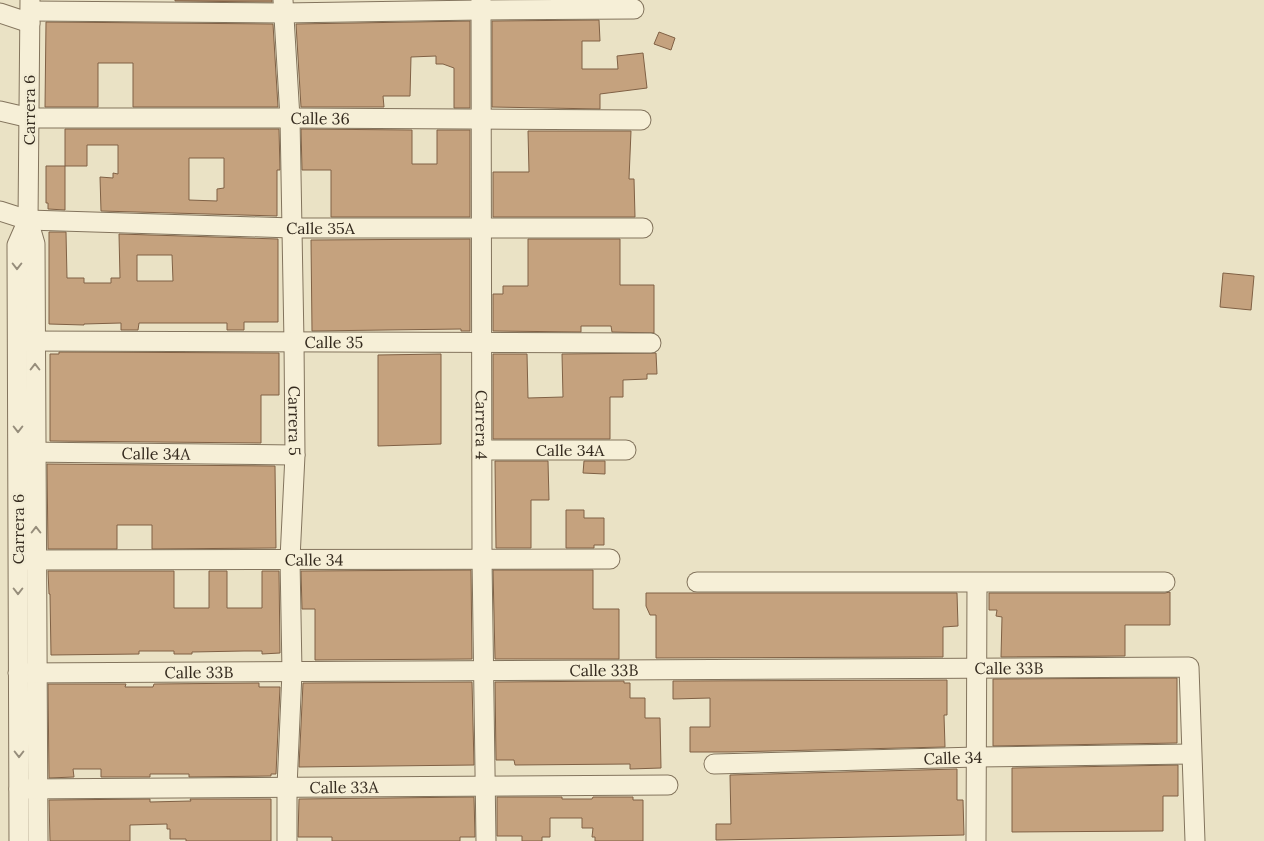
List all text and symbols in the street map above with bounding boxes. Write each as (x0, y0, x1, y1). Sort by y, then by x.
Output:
street label: Carrera 6 (19, 75, 39, 145)
street label: Calle 36 (291, 108, 350, 128)
street label: Calle 35A (286, 218, 356, 238)
one-way arrow (12, 263, 22, 271)
street label: Calle 35 (305, 332, 363, 352)
one-way arrow (30, 363, 41, 371)
street label: Carrera 5 (284, 386, 305, 456)
street label: Carrera 4 (472, 390, 492, 460)
one-way arrow (13, 426, 23, 433)
street label: Calle 34A (536, 440, 605, 460)
street label: Calle 34A (122, 443, 191, 464)
street label: Carrera 6 (8, 494, 28, 564)
one-way arrow (31, 526, 41, 534)
street label: Calle 34 (285, 549, 344, 570)
one-way arrow (13, 588, 23, 596)
street label: Calle 33B (974, 658, 1044, 678)
street label: Calle 33B (570, 660, 639, 680)
street label: Calle 33B (165, 662, 234, 682)
street label: Calle 34 (923, 747, 983, 768)
one-way arrow (14, 750, 24, 758)
street label: Calle 33A (309, 777, 380, 797)

